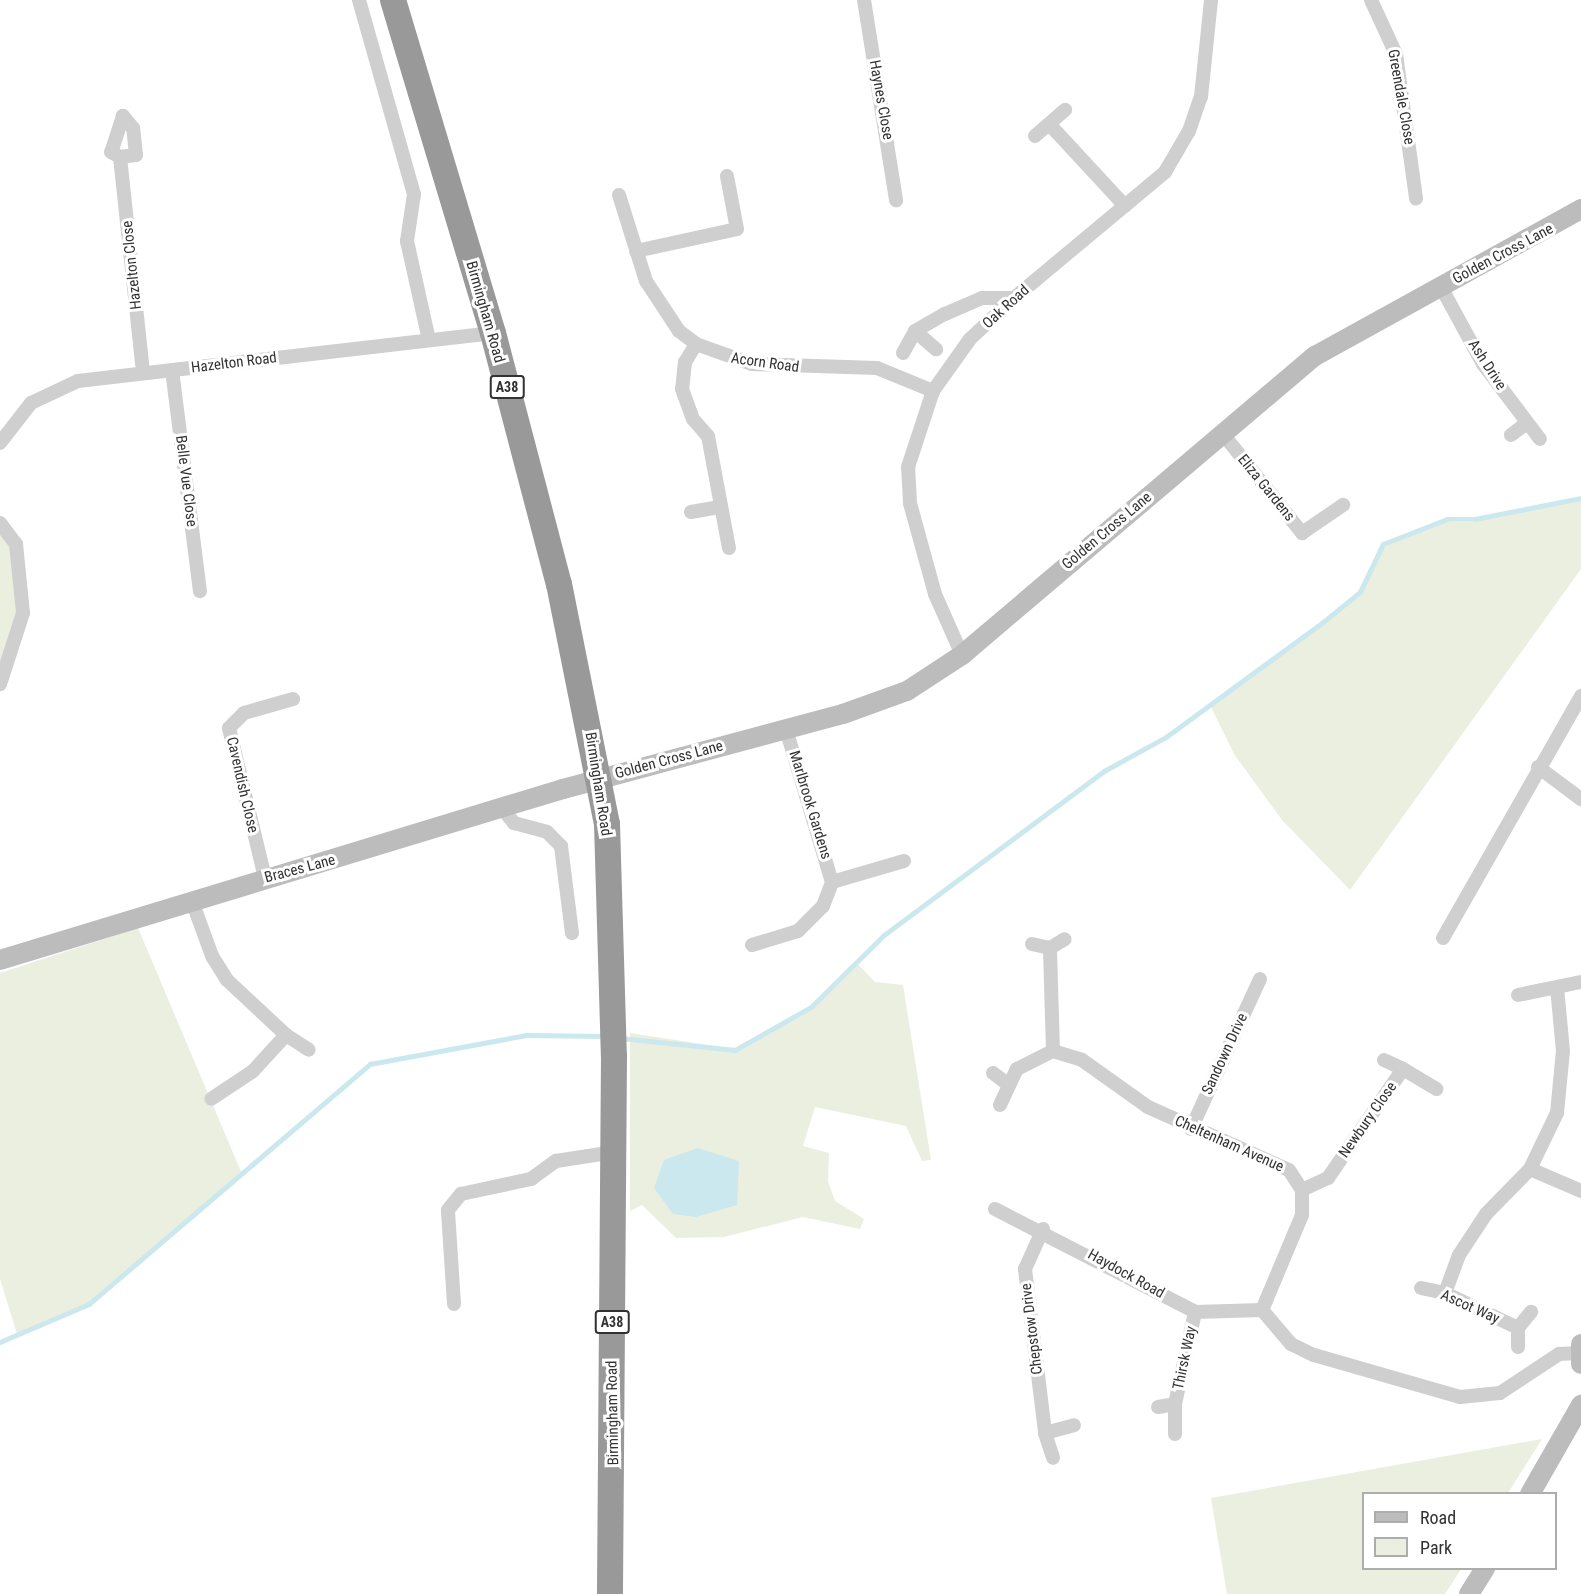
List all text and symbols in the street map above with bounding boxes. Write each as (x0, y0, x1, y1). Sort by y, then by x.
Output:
street label: Greendale Close (1384, 48, 1418, 146)
street label: Haynes Close (865, 59, 897, 141)
street label: Hazelton Close (118, 220, 146, 310)
street label: Golden Cross Lane (1450, 220, 1556, 288)
street label: Birmingham Road (462, 259, 508, 365)
street label: Oak Road (979, 281, 1033, 333)
street label: Ash Drive (1464, 337, 1510, 393)
street label: Hazelton Road (190, 349, 278, 377)
street label: Acorn Road (730, 349, 800, 377)
road number: A38 (489, 376, 525, 398)
street label: Belle Vue Close (171, 434, 201, 528)
street label: Eliza Gardens (1234, 451, 1298, 525)
street label: Golden Cross Lane (1059, 488, 1155, 574)
street label: Birmingham Road (581, 731, 615, 837)
street label: Cavendish Close (222, 735, 262, 835)
street label: Golden Cross Lane (613, 737, 725, 783)
street label: Marlbrook Gardens (785, 748, 835, 862)
street label: Braces Lane (263, 851, 337, 887)
street label: Sandown Drive (1198, 1011, 1252, 1097)
street label: Newbury Close (1335, 1079, 1401, 1161)
street label: Cheltenham Avenue (1172, 1112, 1286, 1176)
street label: Haydock Road (1085, 1246, 1167, 1302)
street label: Chepstow Drive (1017, 1282, 1047, 1376)
street label: Ascot Way (1438, 1286, 1502, 1328)
road number: A38 (594, 1311, 630, 1333)
street label: Thirsk Way (1169, 1325, 1201, 1391)
street label: Birmingham Road (603, 1360, 623, 1466)
legend (1362, 1492, 1557, 1570)
text: Road (1420, 1507, 1456, 1528)
text: Park (1420, 1537, 1452, 1558)

